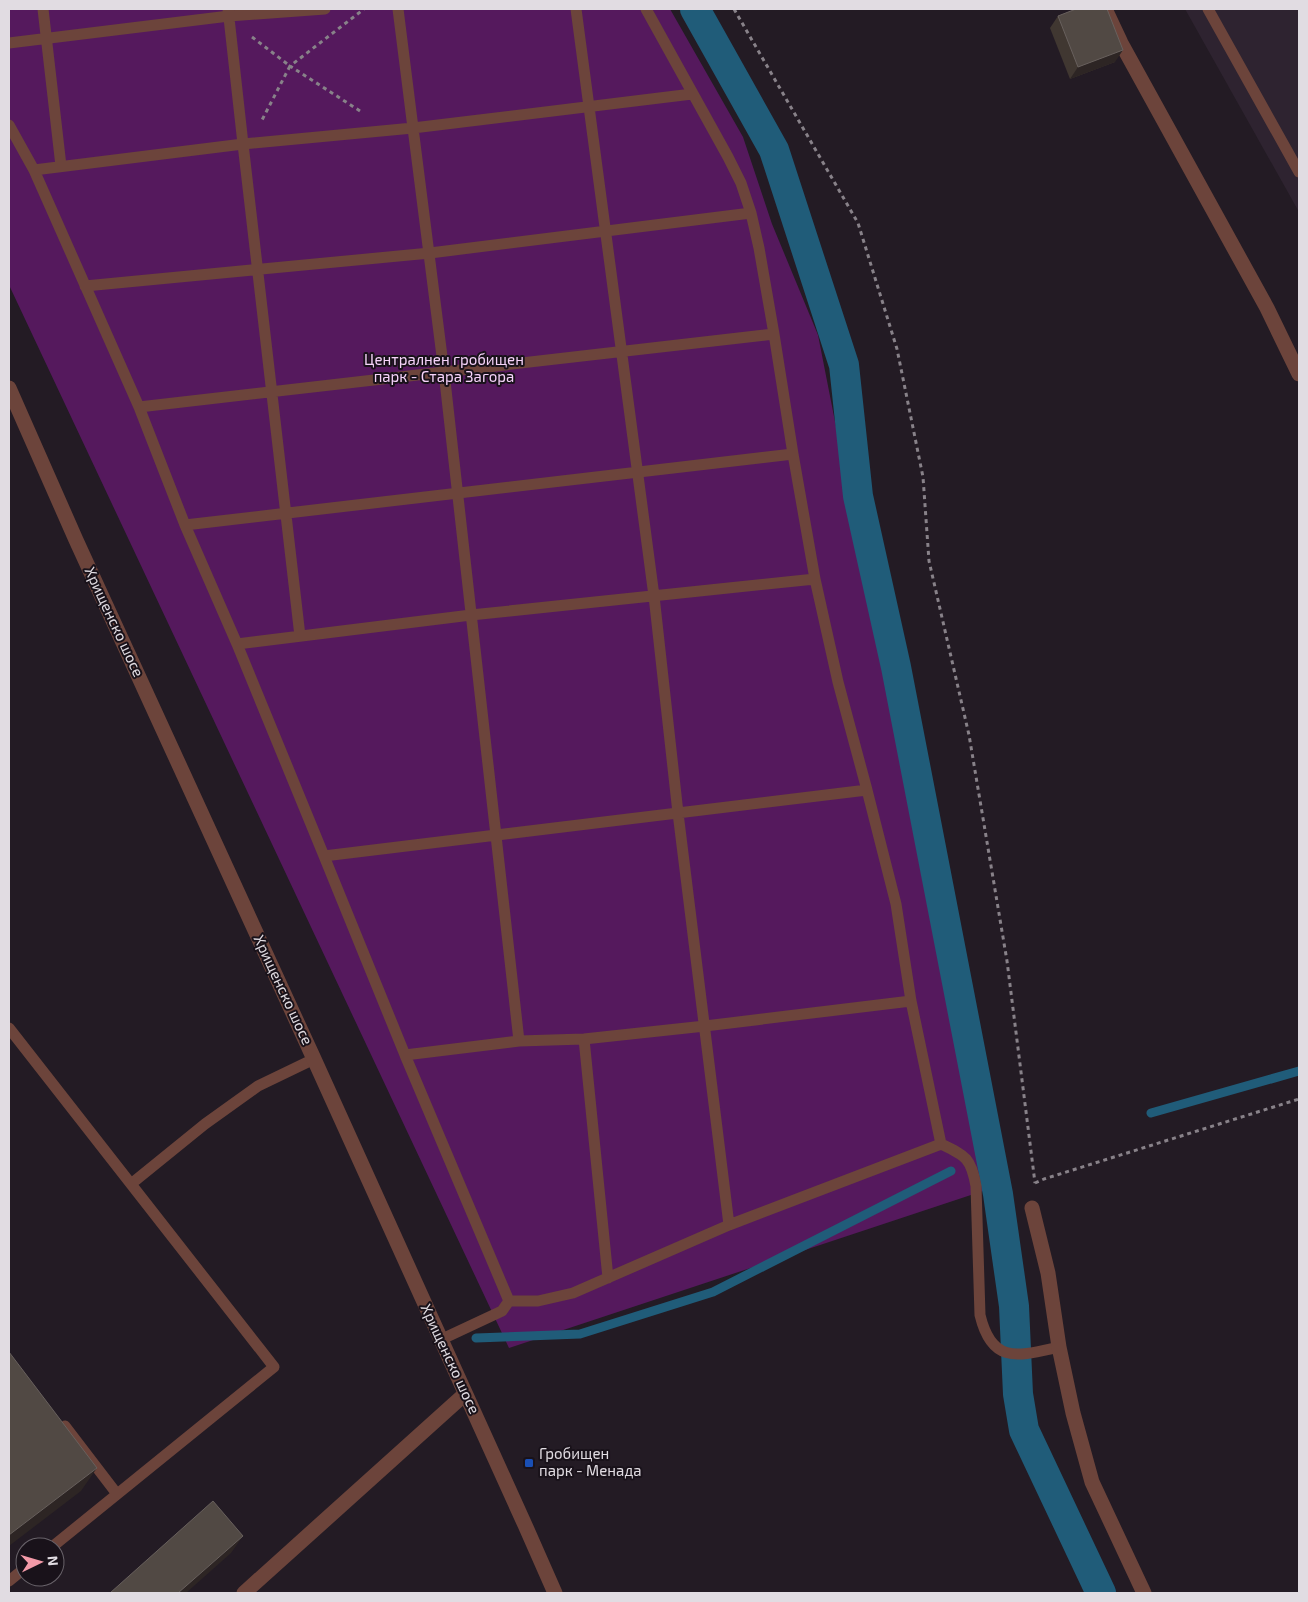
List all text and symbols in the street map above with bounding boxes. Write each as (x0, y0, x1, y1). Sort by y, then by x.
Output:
park label: Централнен гробищен парк - Стара Загора (364, 350, 524, 385)
street label: Хрищенско шосе (82, 564, 148, 679)
street label: Хрищенско шосе (251, 932, 317, 1047)
street label: Хрищенско шосе (418, 1301, 484, 1416)
place label: Гробищен парк - Менада (539, 1444, 641, 1479)
marker: Гробищен парк - Менада (523, 1457, 535, 1469)
north arrow (15, 1537, 65, 1587)
text: N (45, 1555, 62, 1567)

